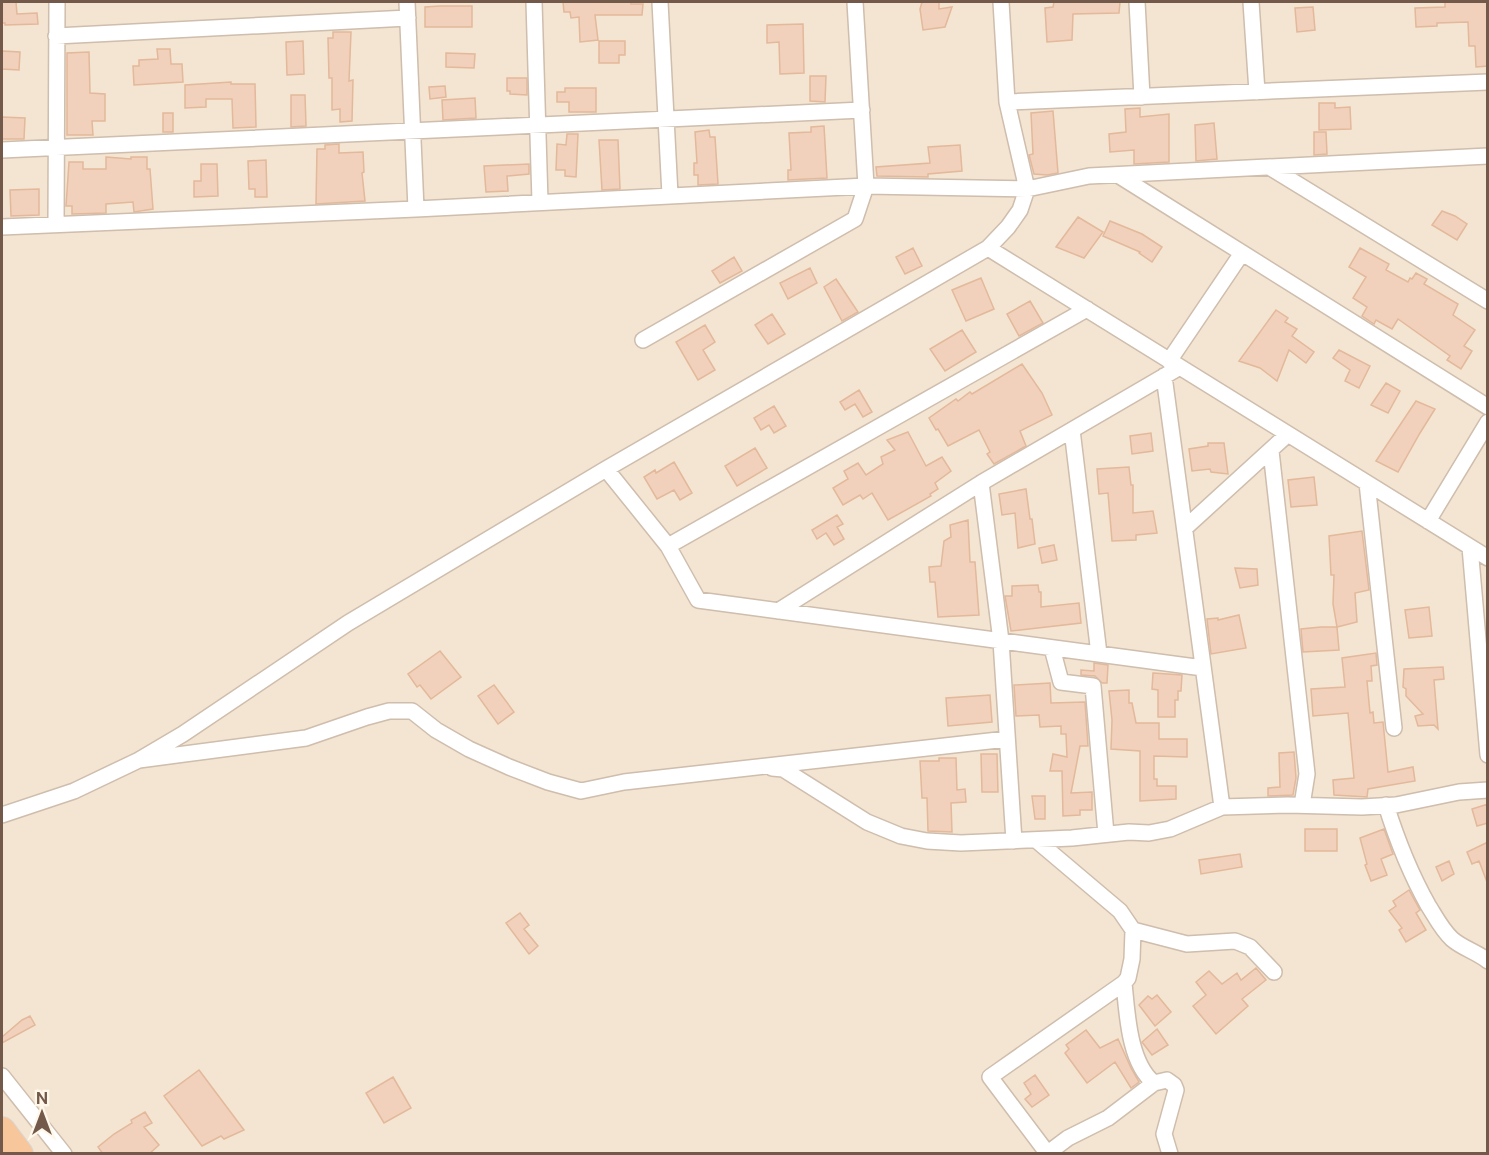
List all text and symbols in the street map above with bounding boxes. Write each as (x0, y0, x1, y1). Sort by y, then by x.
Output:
north arrow (12, 1083, 72, 1143)
text: N (36, 1089, 48, 1108)

